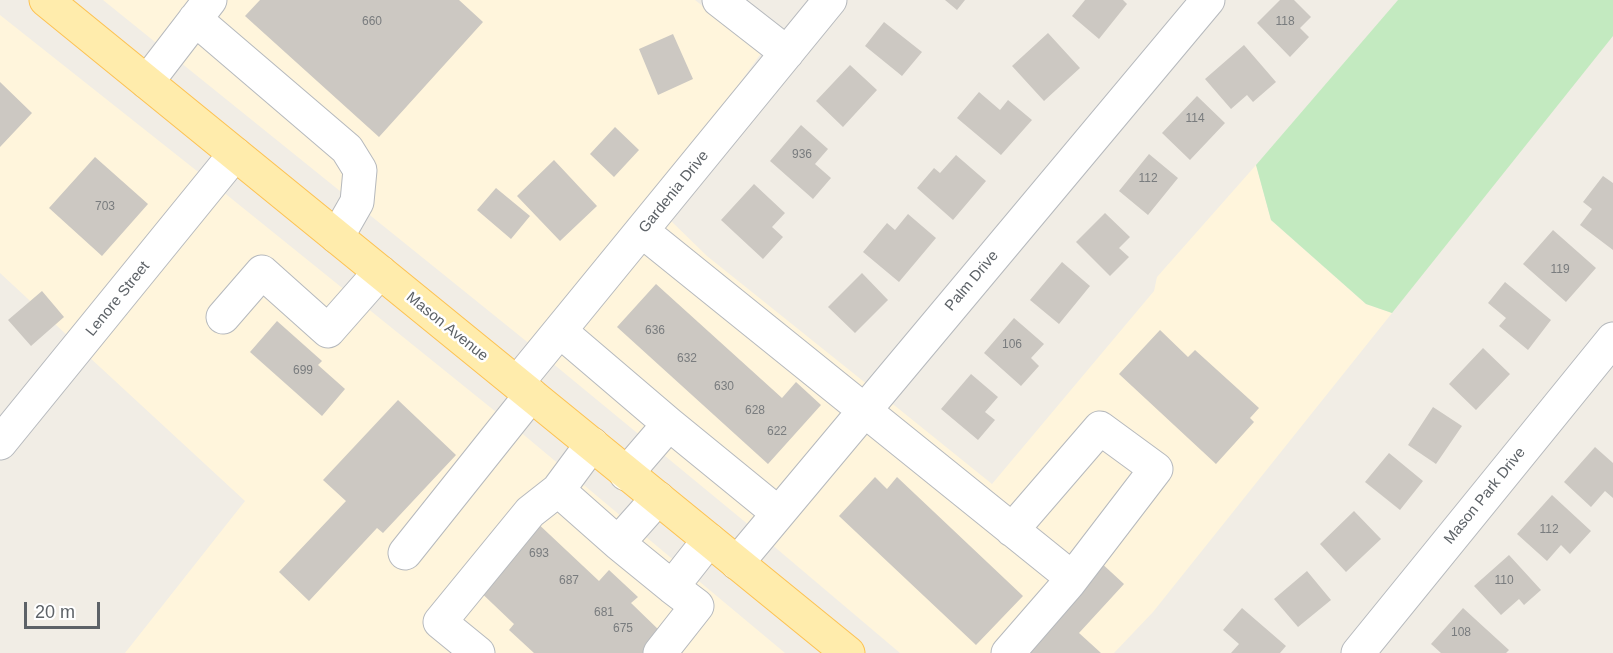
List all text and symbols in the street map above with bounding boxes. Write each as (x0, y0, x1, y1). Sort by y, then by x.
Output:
house number: 660 (362, 15, 382, 29)
house number: 118 (1275, 15, 1295, 29)
house number: 114 (1185, 112, 1205, 126)
street label: Gardenia Drive (635, 147, 713, 237)
house number: 936 (792, 148, 812, 162)
house number: 112 (1138, 172, 1158, 186)
house number: 703 (95, 200, 115, 214)
street label: Palm Drive (942, 247, 1002, 315)
street label: Lenore Street (82, 258, 154, 340)
house number: 119 (1550, 263, 1570, 277)
street label: Mason Avenue (403, 289, 491, 365)
house number: 636 (645, 324, 665, 338)
house number: 106 (1002, 338, 1022, 352)
house number: 632 (677, 352, 697, 366)
house number: 699 (293, 364, 313, 378)
house number: 630 (714, 380, 734, 394)
house number: 628 (745, 404, 765, 418)
house number: 622 (767, 425, 787, 439)
street label: Mason Park Drive (1440, 444, 1530, 548)
house number: 112 (1539, 523, 1559, 537)
house number: 693 (529, 547, 549, 561)
house number: 687 (559, 574, 579, 588)
house number: 110 (1494, 574, 1514, 588)
scale bar (27, 590, 104, 628)
text: 20 m (35, 602, 75, 622)
house number: 681 (594, 606, 614, 620)
house number: 675 (613, 622, 633, 636)
house number: 108 (1451, 626, 1471, 640)

